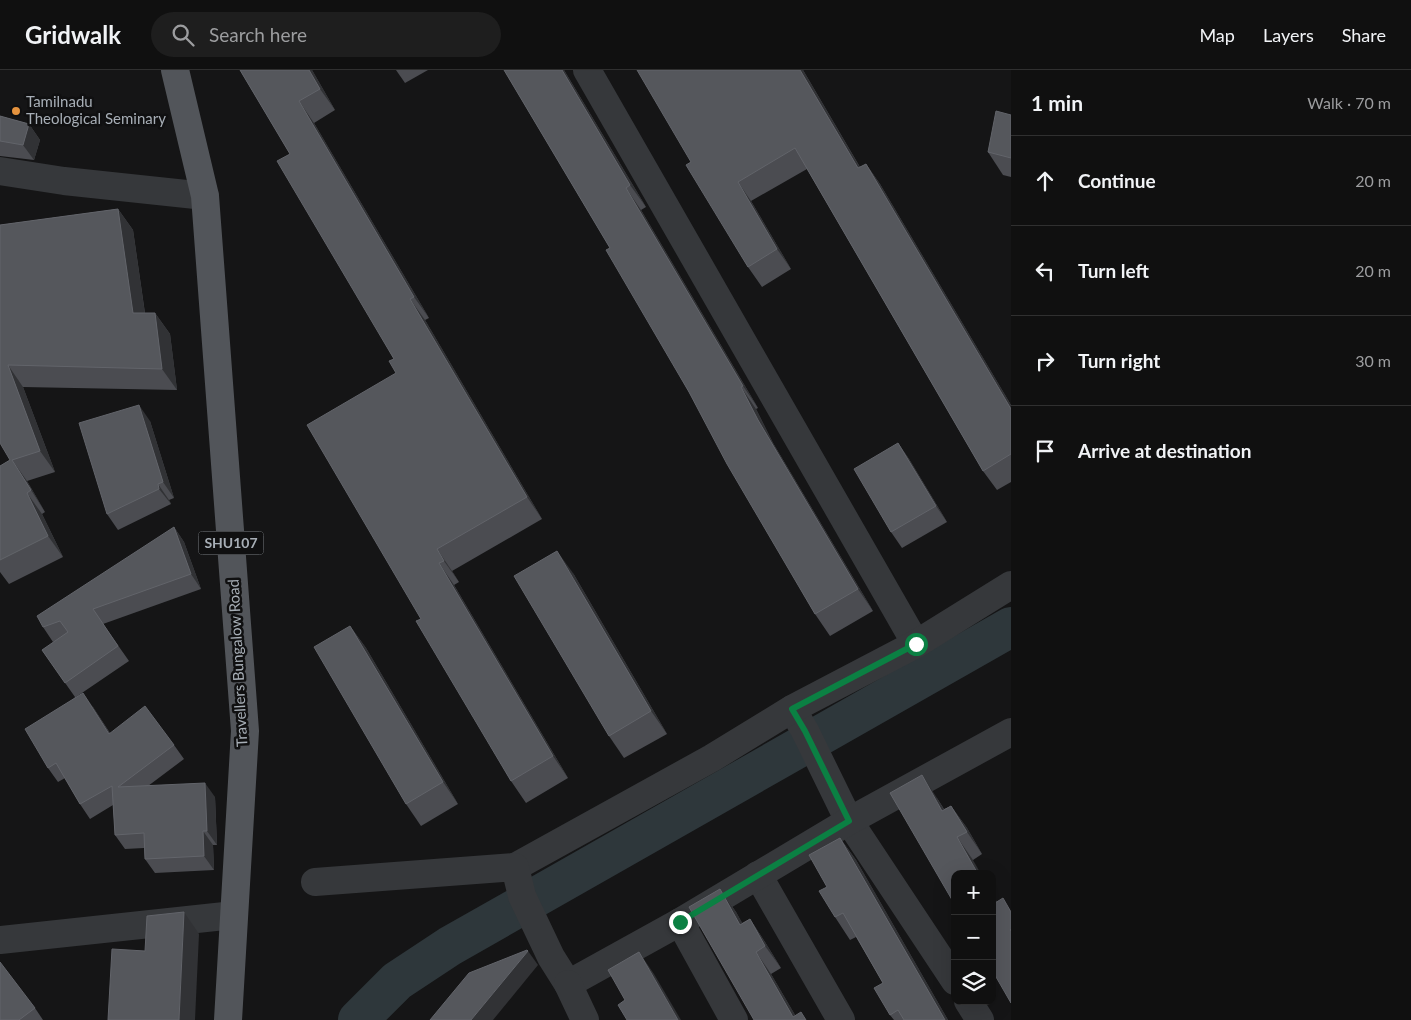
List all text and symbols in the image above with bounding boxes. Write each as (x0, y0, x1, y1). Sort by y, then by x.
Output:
search box (151, 12, 501, 57)
text: Gridwalk (25, 20, 121, 49)
icon: search (169, 21, 197, 49)
text: Search here (209, 23, 307, 46)
text: Map (1199, 24, 1235, 46)
text: Layers (1263, 24, 1314, 46)
text: Share (1342, 24, 1386, 46)
text: 1 min (1031, 90, 1083, 115)
place label: Tamilnadu Theological Seminary (26, 92, 166, 127)
text: Walk · 70 m (1307, 93, 1391, 112)
marker: Tamilnadu Theological Seminary (10, 105, 22, 117)
icon: ahead (1031, 167, 1059, 195)
text: Continue (1078, 169, 1156, 192)
text: 20 m (1355, 171, 1391, 190)
icon: left (1031, 257, 1059, 285)
text: Turn left (1078, 259, 1149, 282)
text: 20 m (1355, 261, 1391, 280)
icon: right (1031, 347, 1059, 375)
text: Turn right (1078, 349, 1160, 372)
text: 30 m (1355, 351, 1391, 370)
icon: arrive (1031, 437, 1059, 465)
text: Arrive at destination (1078, 439, 1251, 462)
road number: SHU107 (198, 532, 264, 554)
street label: Travellers Bungalow Road (224, 579, 250, 747)
route start (905, 633, 928, 656)
map controls (951, 870, 996, 1005)
button: + (951, 870, 996, 915)
route end (669, 911, 692, 934)
button: − (951, 915, 996, 960)
button: layers (951, 960, 996, 1005)

